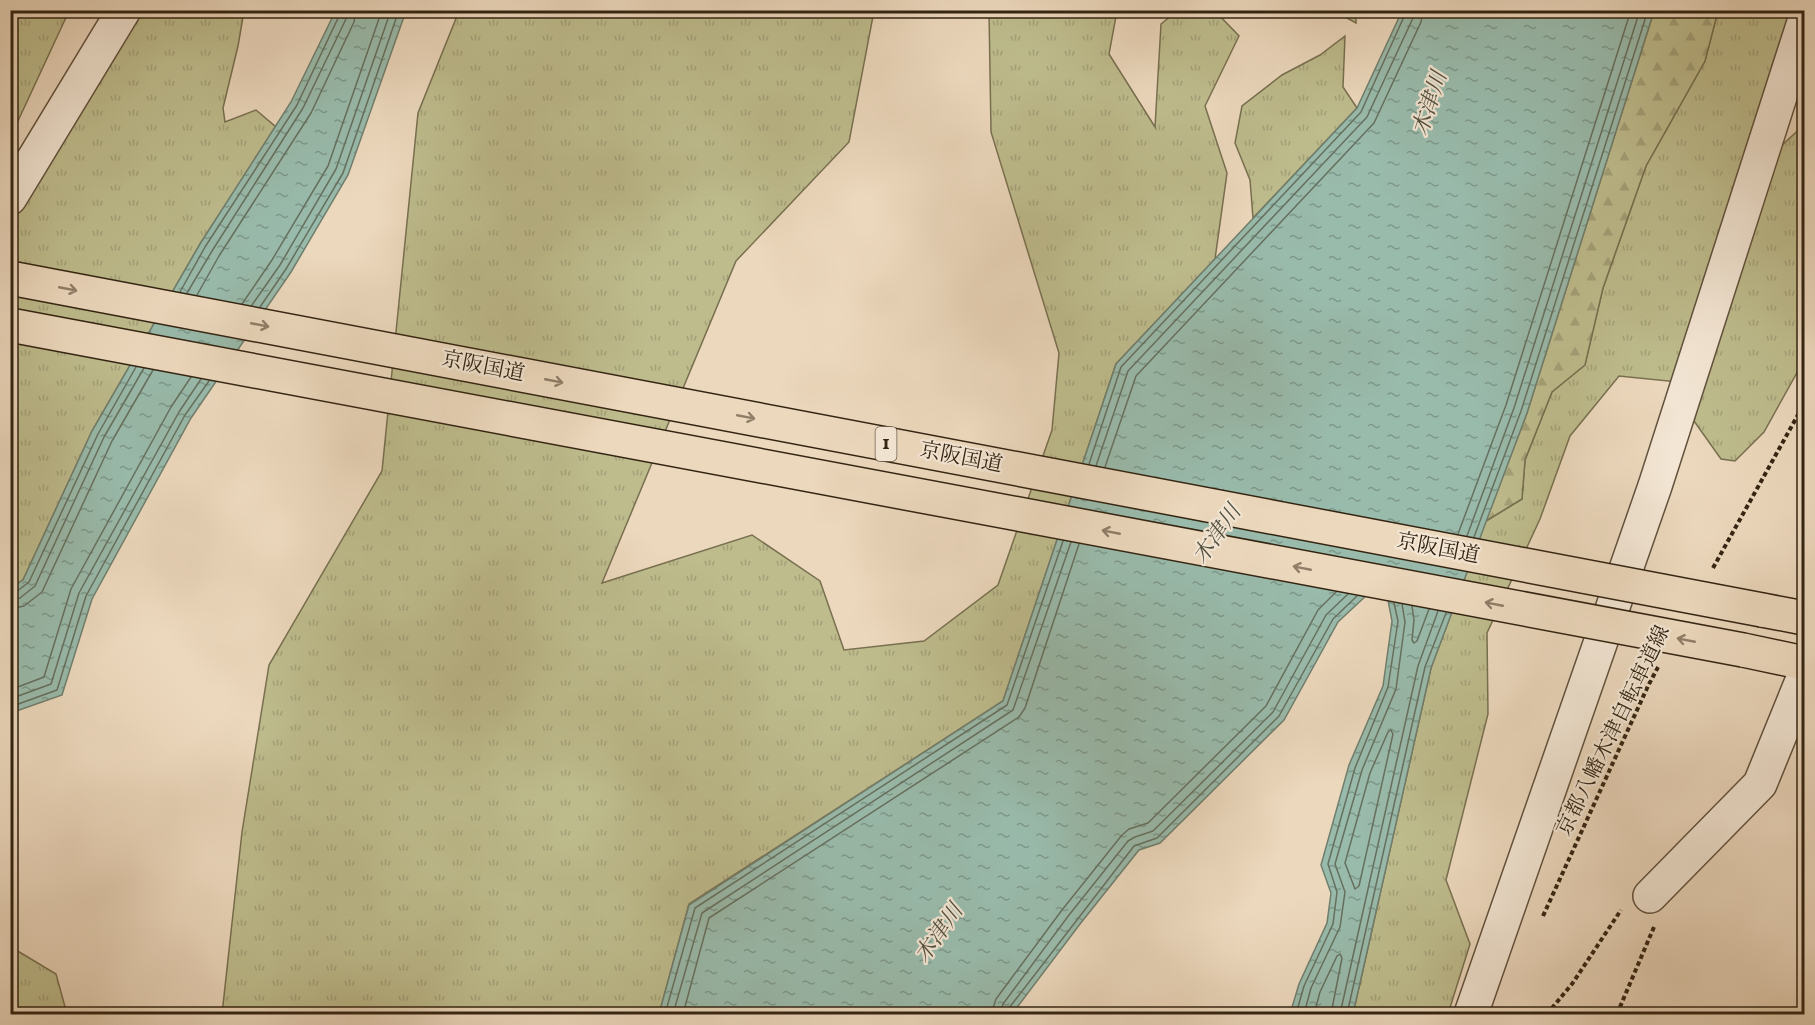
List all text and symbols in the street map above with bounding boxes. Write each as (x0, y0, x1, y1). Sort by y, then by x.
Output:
water label: 木津川 (1406, 66, 1457, 140)
one-way arrow (58, 284, 77, 295)
one-way arrow (249, 320, 269, 331)
street label: 京阪国道 (439, 345, 527, 389)
one-way arrow (544, 376, 564, 387)
one-way arrow (736, 412, 755, 423)
road number: 1 (876, 427, 896, 461)
street label: 京阪国道 (917, 436, 1005, 480)
water label: 木津川 (1186, 497, 1251, 571)
one-way arrow (1101, 526, 1121, 537)
street label: 京阪国道 (1394, 527, 1482, 571)
one-way arrow (1293, 562, 1313, 573)
one-way arrow (1485, 598, 1504, 609)
street label: 京都八幡木津自転車道線 (1550, 621, 1678, 841)
one-way arrow (1676, 634, 1696, 645)
water label: 木津川 (908, 896, 973, 970)

